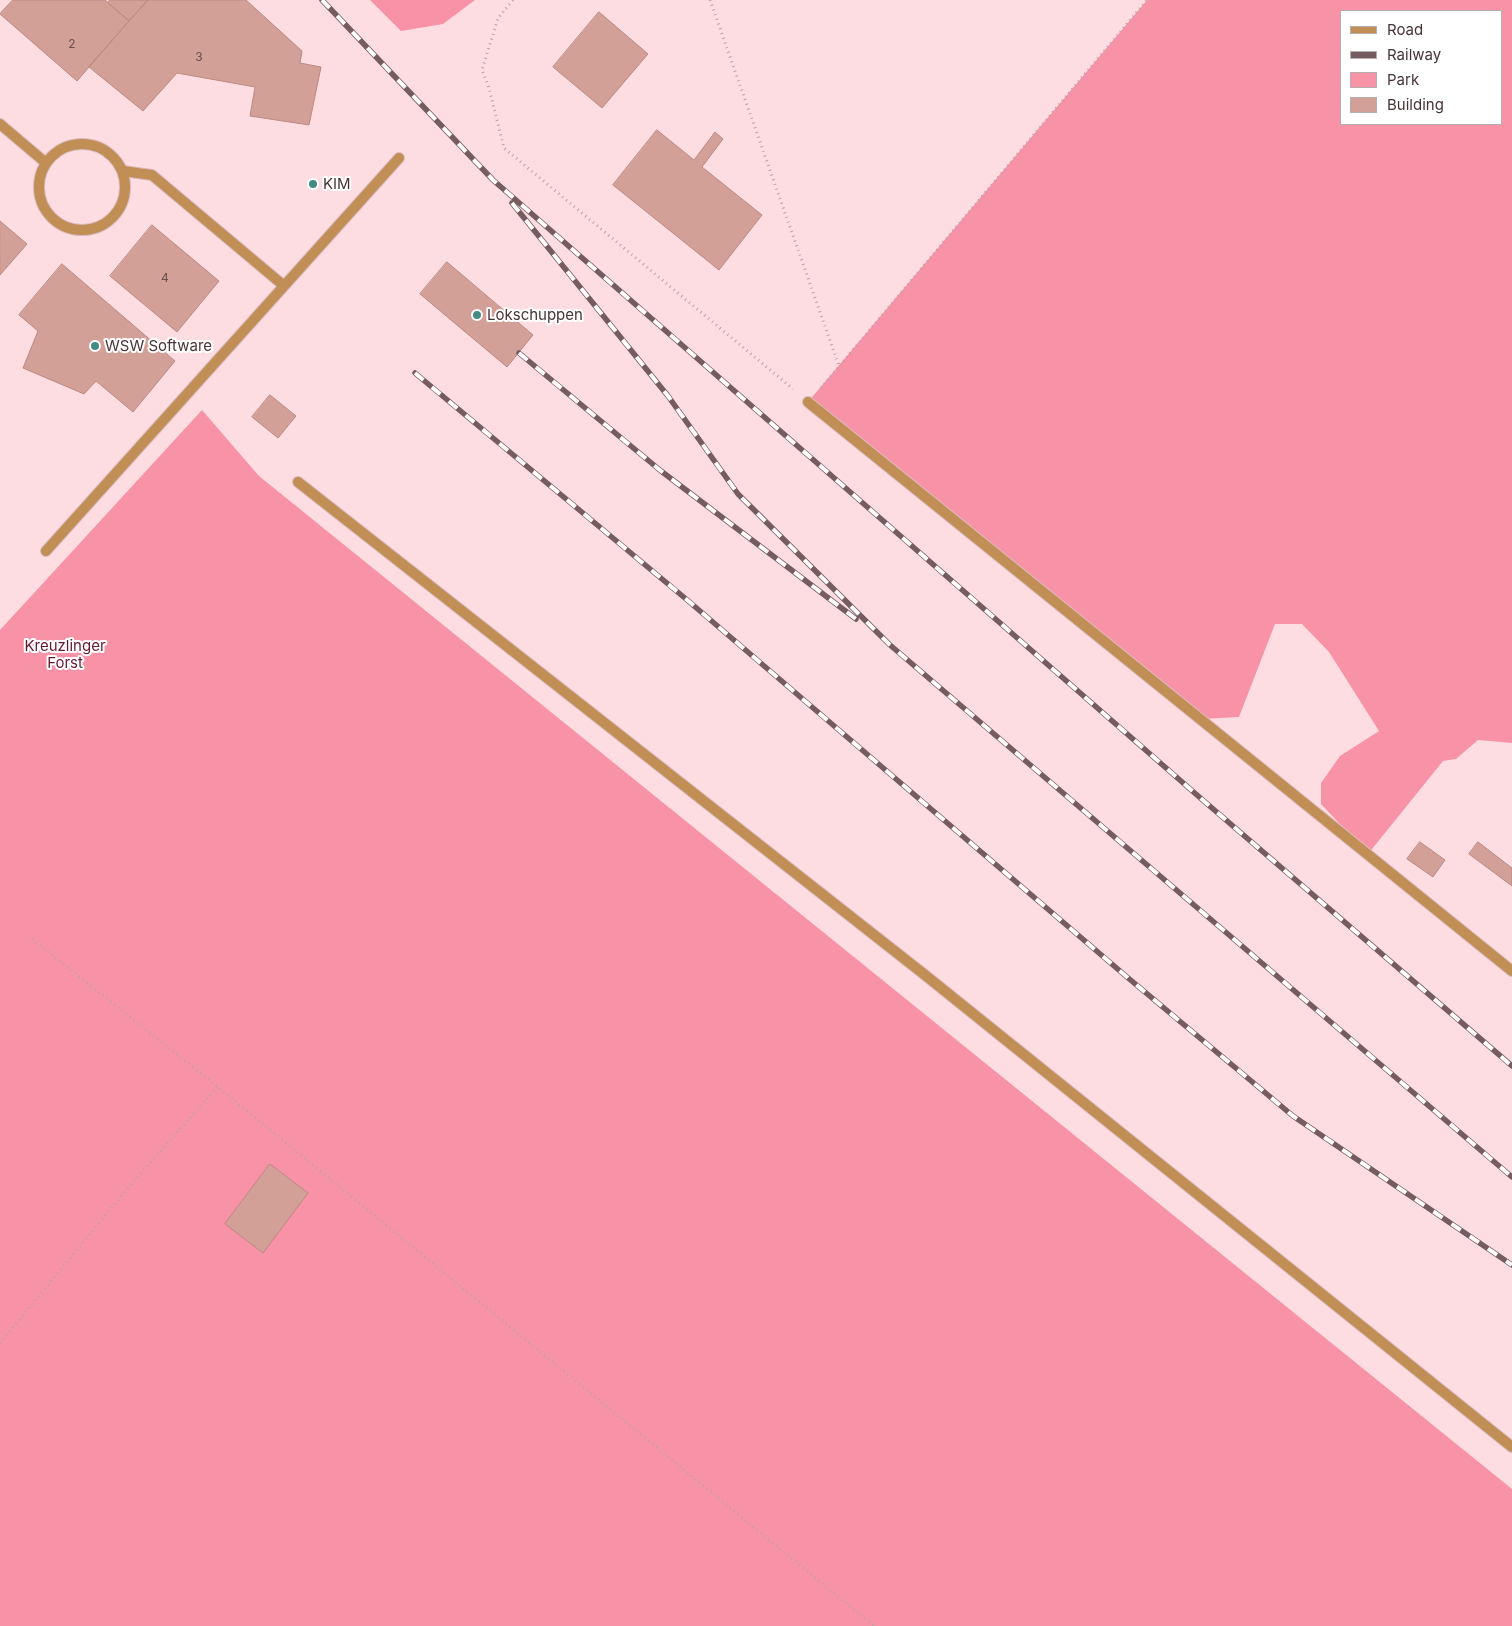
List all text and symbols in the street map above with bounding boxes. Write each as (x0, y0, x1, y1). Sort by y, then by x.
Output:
legend (1340, 10, 1502, 125)
text: Road (1387, 20, 1423, 39)
house number: 2 (68, 37, 76, 51)
text: Railway (1387, 45, 1441, 64)
house number: 3 (195, 50, 203, 64)
text: Park (1387, 70, 1419, 89)
text: Building (1387, 95, 1444, 114)
place label: KIM (323, 175, 351, 193)
marker: KIM (307, 178, 319, 190)
house number: 4 (161, 271, 169, 285)
place label: Lokschuppen (487, 306, 583, 324)
marker: Lokschuppen (471, 309, 483, 321)
place label: WSW Software (105, 337, 212, 355)
marker: WSW Software (89, 340, 101, 352)
park label: Kreuzlinger Forst (24, 637, 106, 672)

